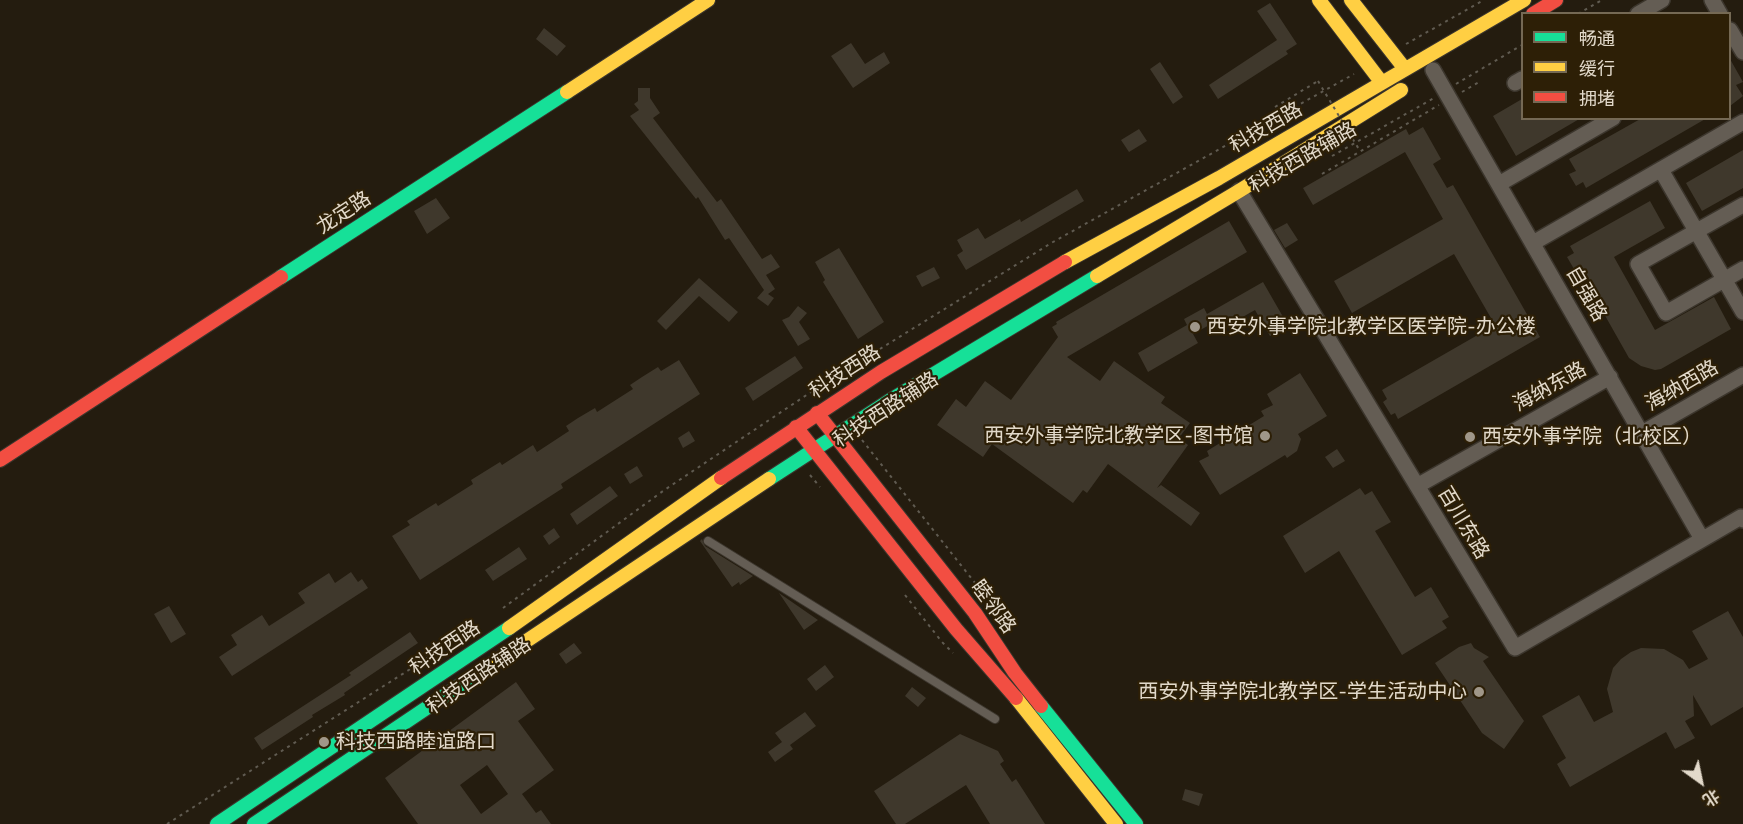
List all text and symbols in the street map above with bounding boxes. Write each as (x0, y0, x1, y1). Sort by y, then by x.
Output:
legend (1521, 12, 1731, 120)
text: 畅通 (1579, 28, 1615, 49)
text: 缓行 (1579, 58, 1615, 79)
text: 拥堵 (1579, 88, 1615, 109)
street label: 科技西路 (1225, 98, 1307, 158)
street label: 科技西路辅路 (1245, 118, 1361, 198)
street label: 龙定路 (312, 187, 376, 239)
street label: 自强路 (1561, 262, 1611, 326)
place label: 西安外事学院北教学区医学院-办公楼 (1207, 315, 1536, 339)
marker: 西安外事学院北教学区医学院-办公楼 (1188, 320, 1202, 334)
street label: 科技西路 (805, 340, 885, 404)
street label: 海纳西路 (1641, 356, 1723, 416)
street label: 海纳东路 (1509, 357, 1591, 417)
street label: 科技西路辅路 (829, 367, 943, 453)
place label: 西安外事学院北教学区-图书馆 (984, 424, 1253, 448)
place label: 西安外事学院（北校区） (1482, 425, 1702, 449)
marker: 西安外事学院北教学区-图书馆 (1258, 429, 1272, 443)
marker: 西安外事学院（北校区） (1463, 430, 1477, 444)
street label: 百川东路 (1432, 483, 1494, 563)
street label: 睦邻路 (966, 576, 1020, 638)
street label: 科技西路 (405, 616, 485, 680)
street label: 科技西路辅路 (423, 633, 535, 719)
place label: 西安外事学院北教学区-学生活动中心 (1138, 680, 1467, 704)
marker: 西安外事学院北教学区-学生活动中心 (1472, 685, 1486, 699)
place label: 科技西路睦谊路口 (336, 730, 496, 754)
marker: 科技西路睦谊路口 (317, 735, 331, 749)
north arrow (1671, 752, 1731, 812)
text: 北 (1699, 785, 1723, 810)

